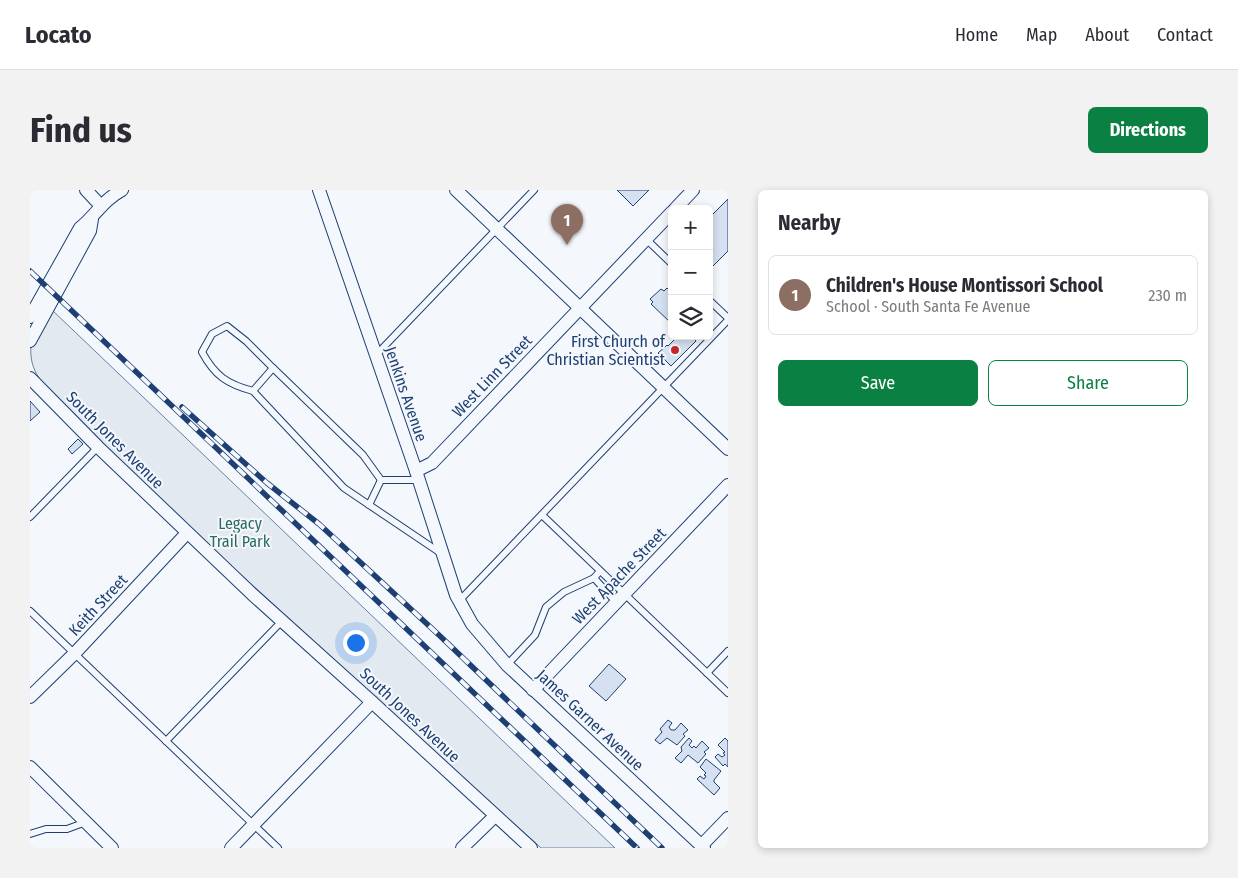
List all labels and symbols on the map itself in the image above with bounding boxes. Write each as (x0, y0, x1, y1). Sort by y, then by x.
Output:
pin: 1 (551, 204, 583, 245)
street label: West Linn Street (448, 330, 536, 421)
place label: First Church of Christian Scientist (546, 332, 666, 369)
street label: Jenkins Avenue (381, 344, 431, 444)
marker: First Church of Christian Scientist (669, 344, 681, 356)
street label: South Jones Avenue (62, 387, 168, 493)
park label: Legacy Trail Park (210, 514, 271, 551)
street label: West Apache Street (568, 523, 670, 628)
street label: Keith Street (65, 570, 132, 640)
your location (343, 630, 369, 656)
street label: South Jones Avenue (356, 664, 464, 766)
street label: James Garner Avenue (533, 666, 648, 775)

